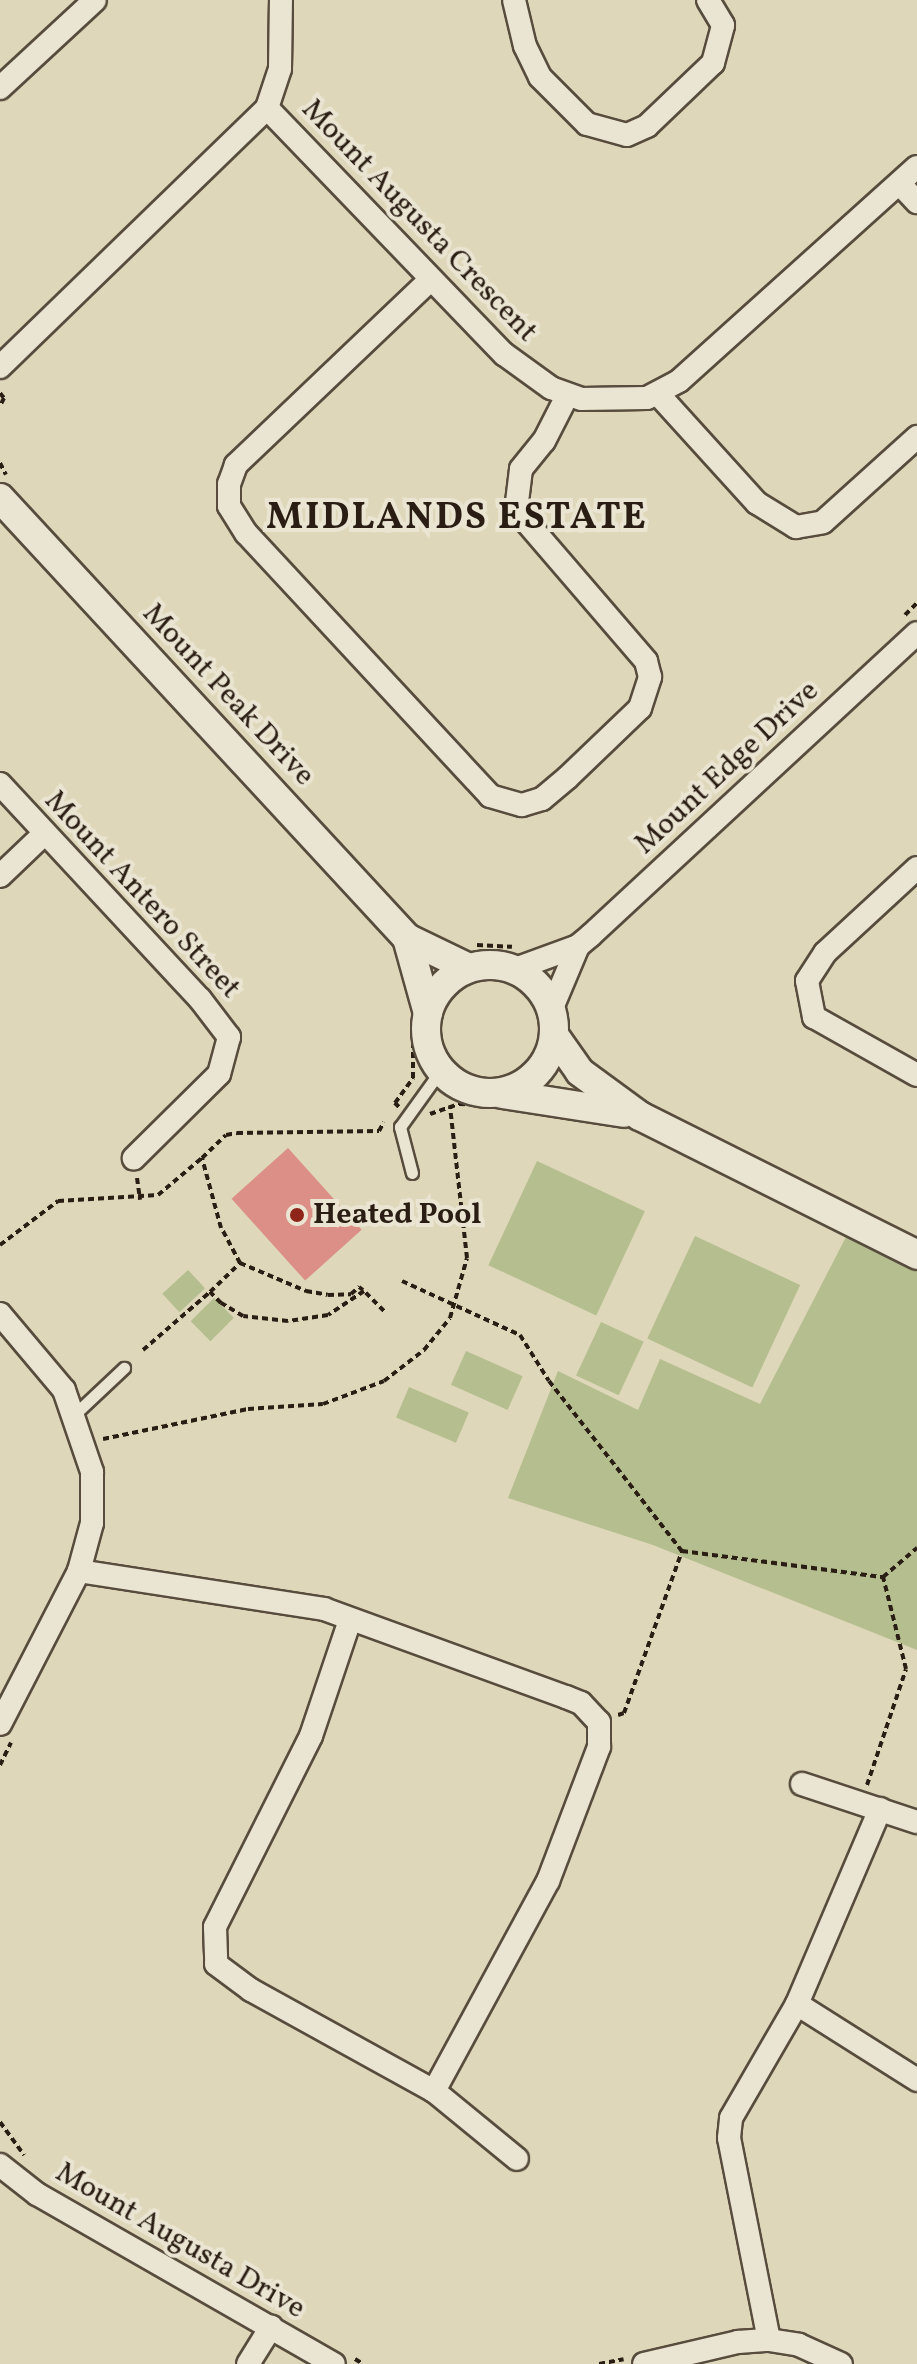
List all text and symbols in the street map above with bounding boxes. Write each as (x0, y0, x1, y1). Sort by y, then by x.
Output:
street label: Mount Augusta Crescent (294, 92, 544, 350)
district label: MIDLANDS ESTATE (266, 496, 648, 542)
street label: Mount Peak Drive (134, 596, 322, 794)
street label: Mount Edge Drive (628, 674, 826, 862)
street label: Mount Antero Street (36, 784, 248, 1006)
place label: Heated Pool (313, 1197, 481, 1233)
marker: Heated Pool (288, 1206, 306, 1224)
street label: Mount Augusta Drive (49, 2155, 311, 2327)

